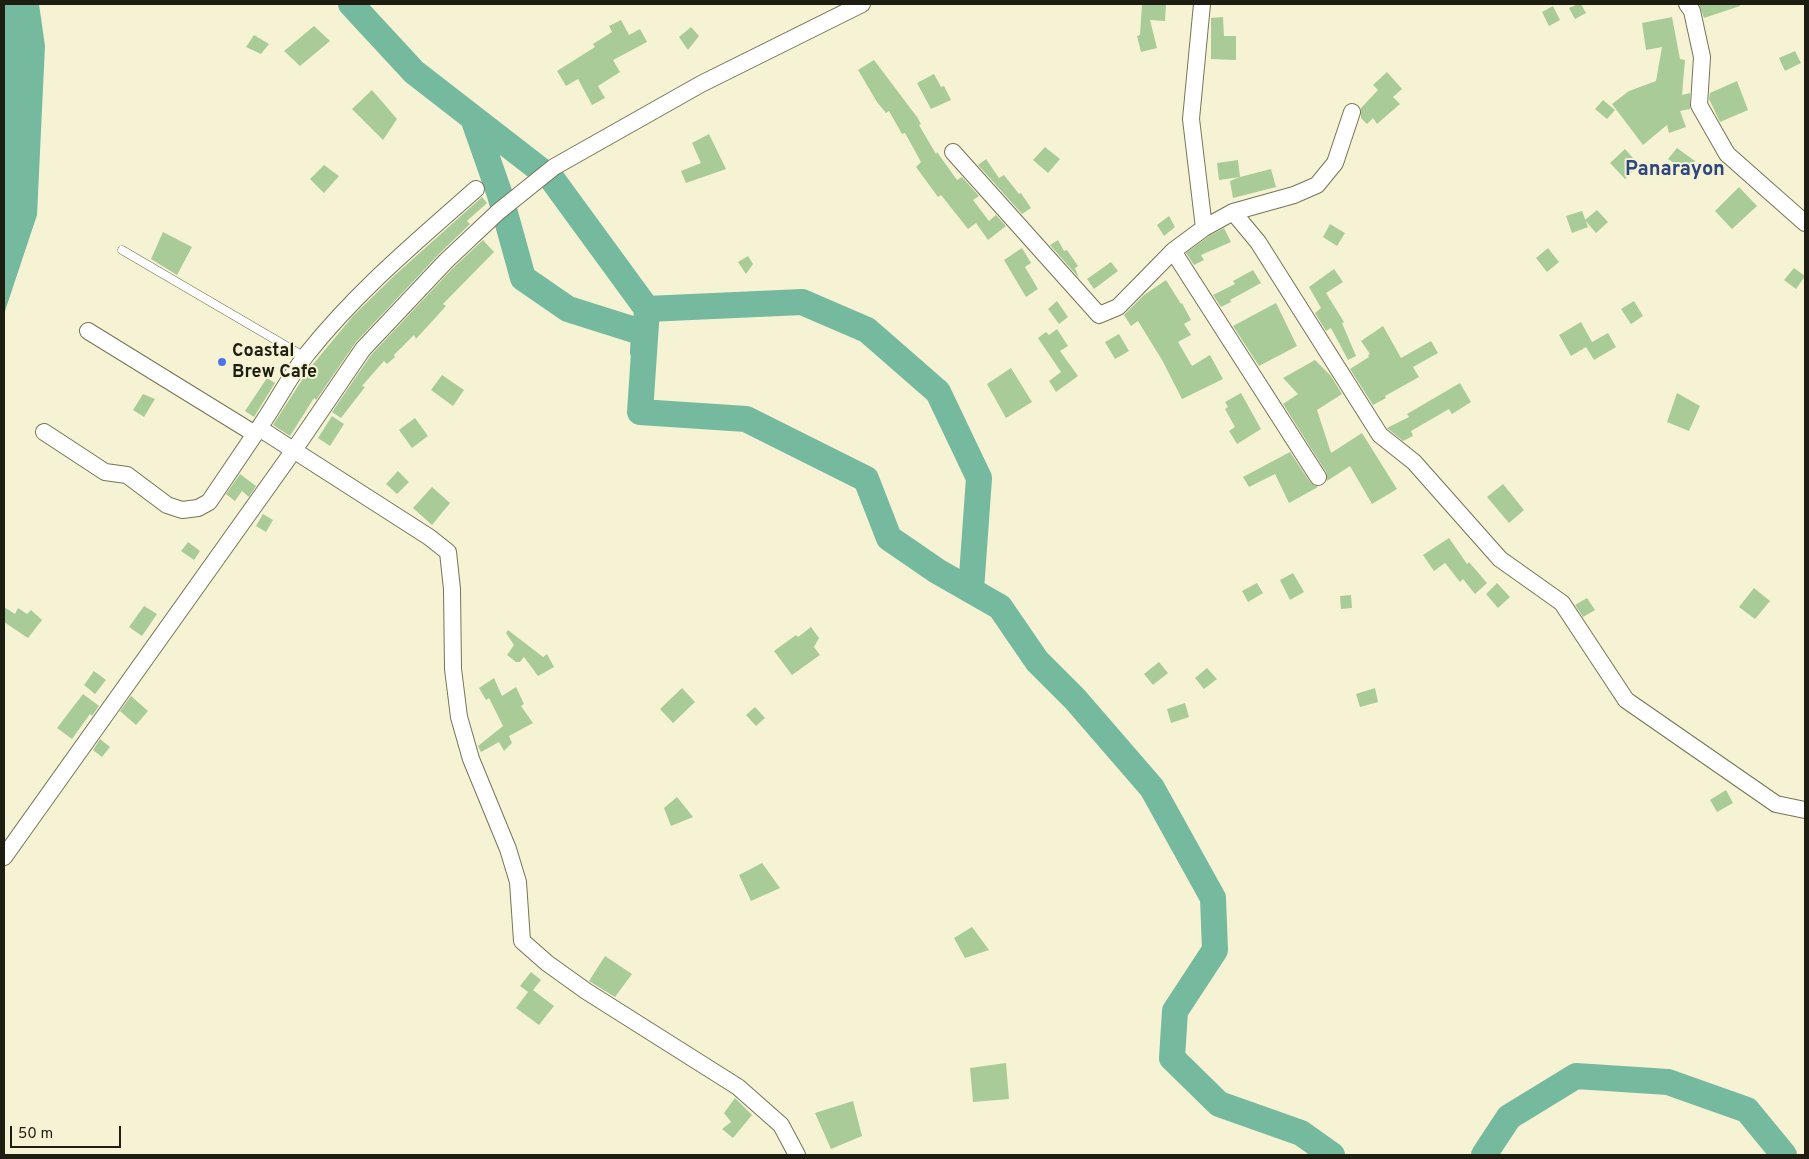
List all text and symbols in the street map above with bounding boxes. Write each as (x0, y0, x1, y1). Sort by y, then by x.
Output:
district label: Panarayon (1625, 159, 1725, 183)
place label: Coastal Brew Cafe (232, 341, 317, 384)
marker: Coastal Brew Cafe (216, 356, 228, 368)
scale bar (12, 1116, 124, 1148)
text: 50 m (18, 1125, 53, 1144)

